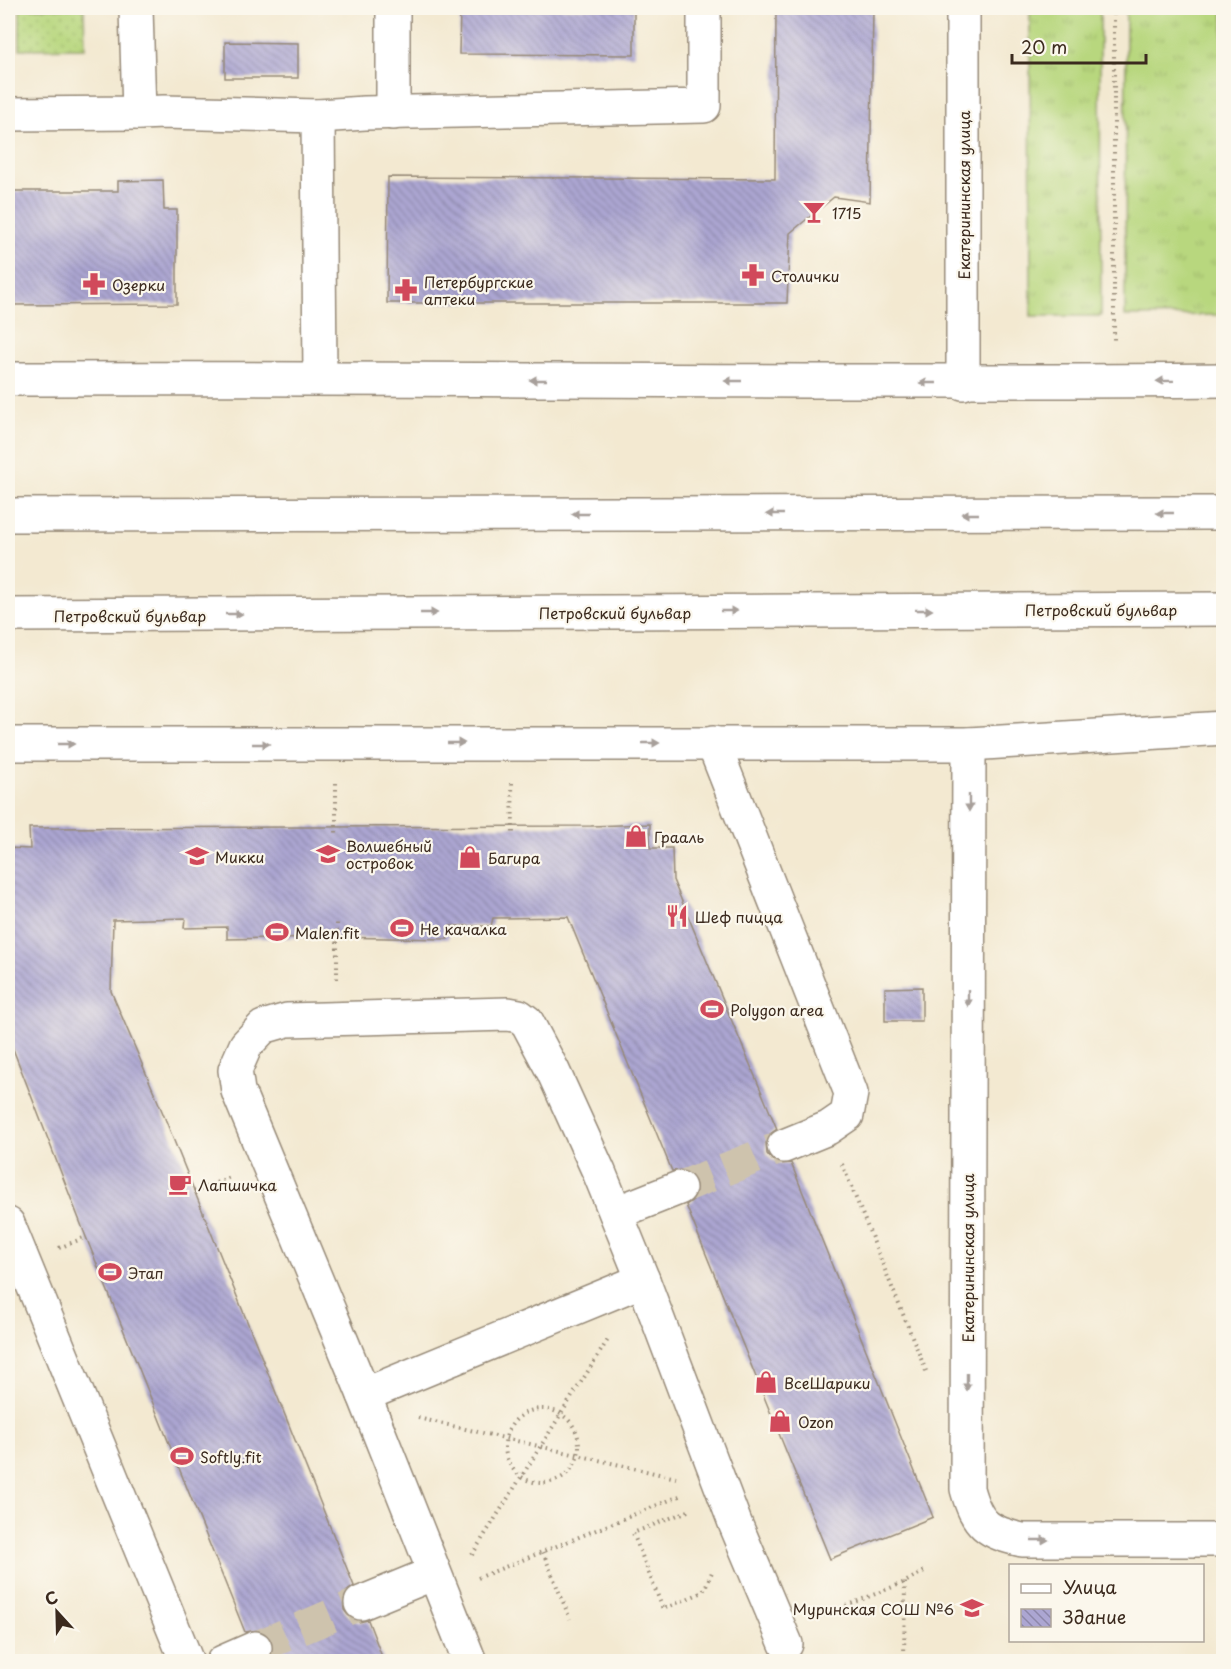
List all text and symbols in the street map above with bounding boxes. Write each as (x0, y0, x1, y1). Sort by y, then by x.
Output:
scale bar (1012, 27, 1146, 65)
text: 20 m (1021, 33, 1067, 60)
street label: Екатерининская улица (952, 110, 975, 280)
bar icon: 1715 (801, 199, 827, 225)
place label: 1715 (832, 201, 861, 224)
pharmacy icon: Столички (740, 262, 766, 288)
place label: Столички (771, 264, 840, 287)
place label: Петербургские аптеки (424, 270, 533, 310)
pharmacy icon: Озерки (81, 271, 107, 297)
place label: Озерки (112, 273, 165, 296)
pharmacy icon: Петербургские аптеки (393, 277, 419, 303)
one-way arrow (529, 375, 548, 384)
one-way arrow (724, 376, 743, 386)
one-way arrow (1156, 376, 1175, 386)
one-way arrow (919, 378, 938, 387)
one-way arrow (1156, 508, 1175, 518)
one-way arrow (571, 509, 590, 519)
one-way arrow (766, 509, 785, 519)
one-way arrow (961, 509, 980, 519)
street label: Петровский бульвар (1025, 598, 1177, 621)
street label: Петровский бульвар (539, 601, 691, 624)
street label: Петровский бульвар (54, 604, 206, 627)
one-way arrow (914, 605, 933, 615)
one-way arrow (719, 606, 738, 616)
one-way arrow (419, 608, 438, 618)
one-way arrow (224, 609, 243, 619)
one-way arrow (446, 738, 465, 748)
one-way arrow (641, 738, 660, 748)
one-way arrow (56, 739, 75, 749)
one-way arrow (251, 739, 270, 749)
one-way arrow (964, 793, 974, 812)
shop icon: Грааль (623, 823, 649, 849)
place label: Грааль (654, 825, 705, 848)
place label: Волшебный островок (346, 834, 432, 874)
school or university icon: Волшебный островок (315, 841, 341, 867)
school or university icon: Микки (184, 843, 210, 869)
shop icon: Багира (457, 844, 483, 870)
place label: Микки (215, 845, 264, 868)
place label: Багира (488, 846, 541, 869)
restaurant icon: Шеф пицца (664, 903, 690, 929)
place label: Шеф пицца (695, 905, 783, 928)
sports icon: Не качалка (389, 915, 415, 941)
place label: Не качалка (420, 917, 507, 940)
sports icon: Malen.fit (264, 919, 290, 945)
place label: Malen.fit (295, 921, 360, 944)
one-way arrow (963, 988, 973, 1007)
sports icon: Polygon area (699, 996, 725, 1022)
place label: Polygon area (730, 998, 824, 1021)
cafe icon: Лапшичка (167, 1171, 193, 1197)
place label: Лапшичка (198, 1173, 277, 1196)
street label: Екатерининская улица (956, 1173, 979, 1343)
sports icon: Этап (97, 1259, 123, 1285)
place label: Этап (128, 1261, 163, 1284)
shop icon: ВсеШарики (753, 1369, 779, 1395)
place label: ВсеШарики (784, 1371, 870, 1394)
one-way arrow (962, 1372, 972, 1391)
shop icon: Ozon (767, 1408, 793, 1434)
place label: Ozon (798, 1410, 834, 1433)
sports icon: Softly.fit (169, 1443, 195, 1469)
place label: Softly.fit (200, 1445, 262, 1468)
one-way arrow (1030, 1535, 1049, 1545)
legend (1009, 1564, 1204, 1642)
text: Улица (1063, 1573, 1117, 1600)
north arrow (27, 1582, 87, 1642)
text: С (41, 1584, 61, 1611)
school or university icon: Муринская СОШ №6 (959, 1595, 985, 1621)
place label: Муринская СОШ №6 (793, 1597, 954, 1620)
text: Здание (1063, 1603, 1126, 1630)

